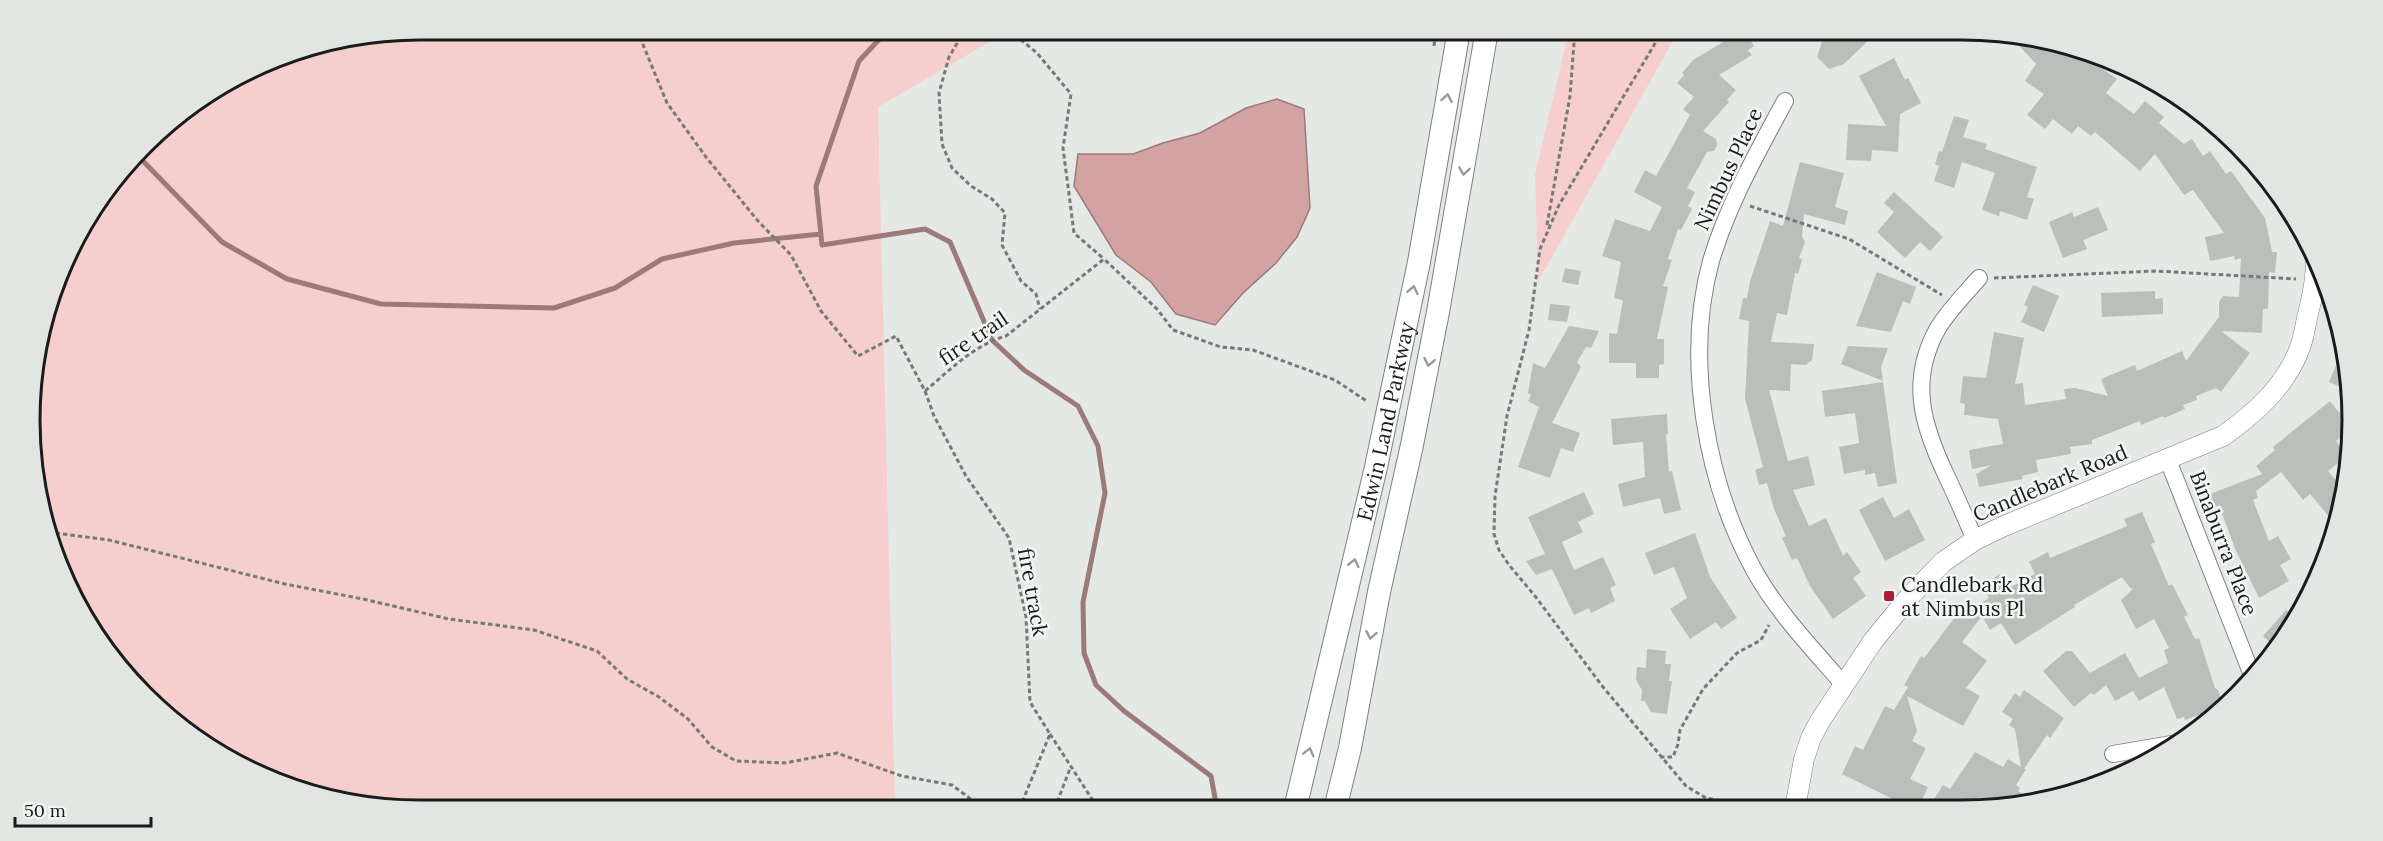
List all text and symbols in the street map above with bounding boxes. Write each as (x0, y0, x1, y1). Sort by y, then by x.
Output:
one-way arrow (1440, 93, 1453, 103)
street label: Nimbus Place (1688, 103, 1768, 235)
one-way arrow (1458, 166, 1470, 175)
one-way arrow (1406, 285, 1419, 295)
street label: fire trail (933, 305, 1013, 371)
street label: Edwin Land Parkway (1350, 319, 1420, 524)
one-way arrow (1423, 357, 1436, 367)
street label: Candlebark Road (1969, 438, 2131, 528)
street label: Binaburra Place (2184, 467, 2264, 619)
street label: fire track (1012, 546, 1054, 639)
one-way arrow (1347, 558, 1360, 568)
place label: Candlebark Rd at Nimbus Pl (1901, 571, 2043, 622)
marker: Candlebark Rd at Nimbus Pl (1882, 589, 1896, 603)
one-way arrow (1365, 630, 1378, 640)
one-way arrow (1301, 747, 1314, 757)
scale bar (15, 790, 152, 828)
text: 50 m (24, 799, 66, 822)

